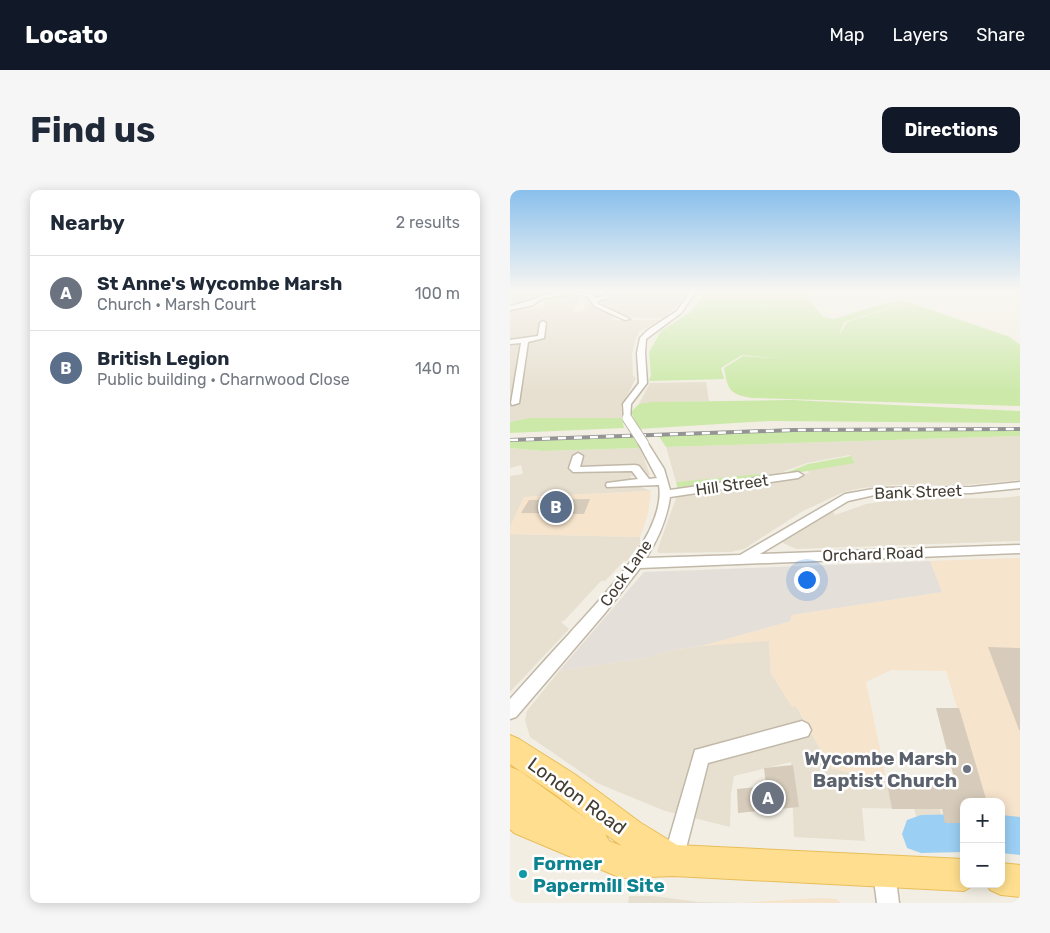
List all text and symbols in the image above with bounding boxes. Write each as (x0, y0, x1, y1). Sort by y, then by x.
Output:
text: Locato (25, 21, 108, 49)
text: Map (830, 24, 865, 46)
text: Layers (893, 24, 948, 46)
text: Share (976, 24, 1025, 46)
button: Directions (882, 107, 1020, 153)
text: Find us (30, 109, 155, 151)
text: Nearby (50, 210, 125, 235)
text: 2 results (396, 213, 460, 232)
text: St Anne's Wycombe Marsh (97, 272, 342, 295)
text: A (60, 284, 72, 303)
text: 100 m (415, 284, 460, 303)
text: Church · Marsh Court (97, 295, 256, 314)
text: British Legion (97, 347, 230, 370)
text: B (60, 359, 72, 378)
text: 140 m (415, 359, 460, 378)
text: Public building · Charnwood Close (97, 370, 350, 389)
street label: Hill Street (694, 470, 770, 500)
street label: Bank Street (874, 481, 962, 503)
pin: B (540, 488, 572, 526)
street label: Cock Lane (596, 536, 656, 610)
street label: Orchard Road (822, 543, 924, 565)
your location (794, 567, 820, 593)
place label: Wycombe Marsh Baptist Church (804, 747, 957, 792)
street label: London Road (523, 753, 631, 839)
marker: Wycombe Marsh Baptist Church (961, 763, 973, 775)
pin: A (752, 779, 784, 817)
map controls (960, 798, 1005, 888)
button: + (960, 798, 1005, 843)
button: − (960, 843, 1005, 888)
place label: Former Papermill Site (533, 852, 665, 897)
marker: Former Papermill Site (517, 868, 529, 880)

